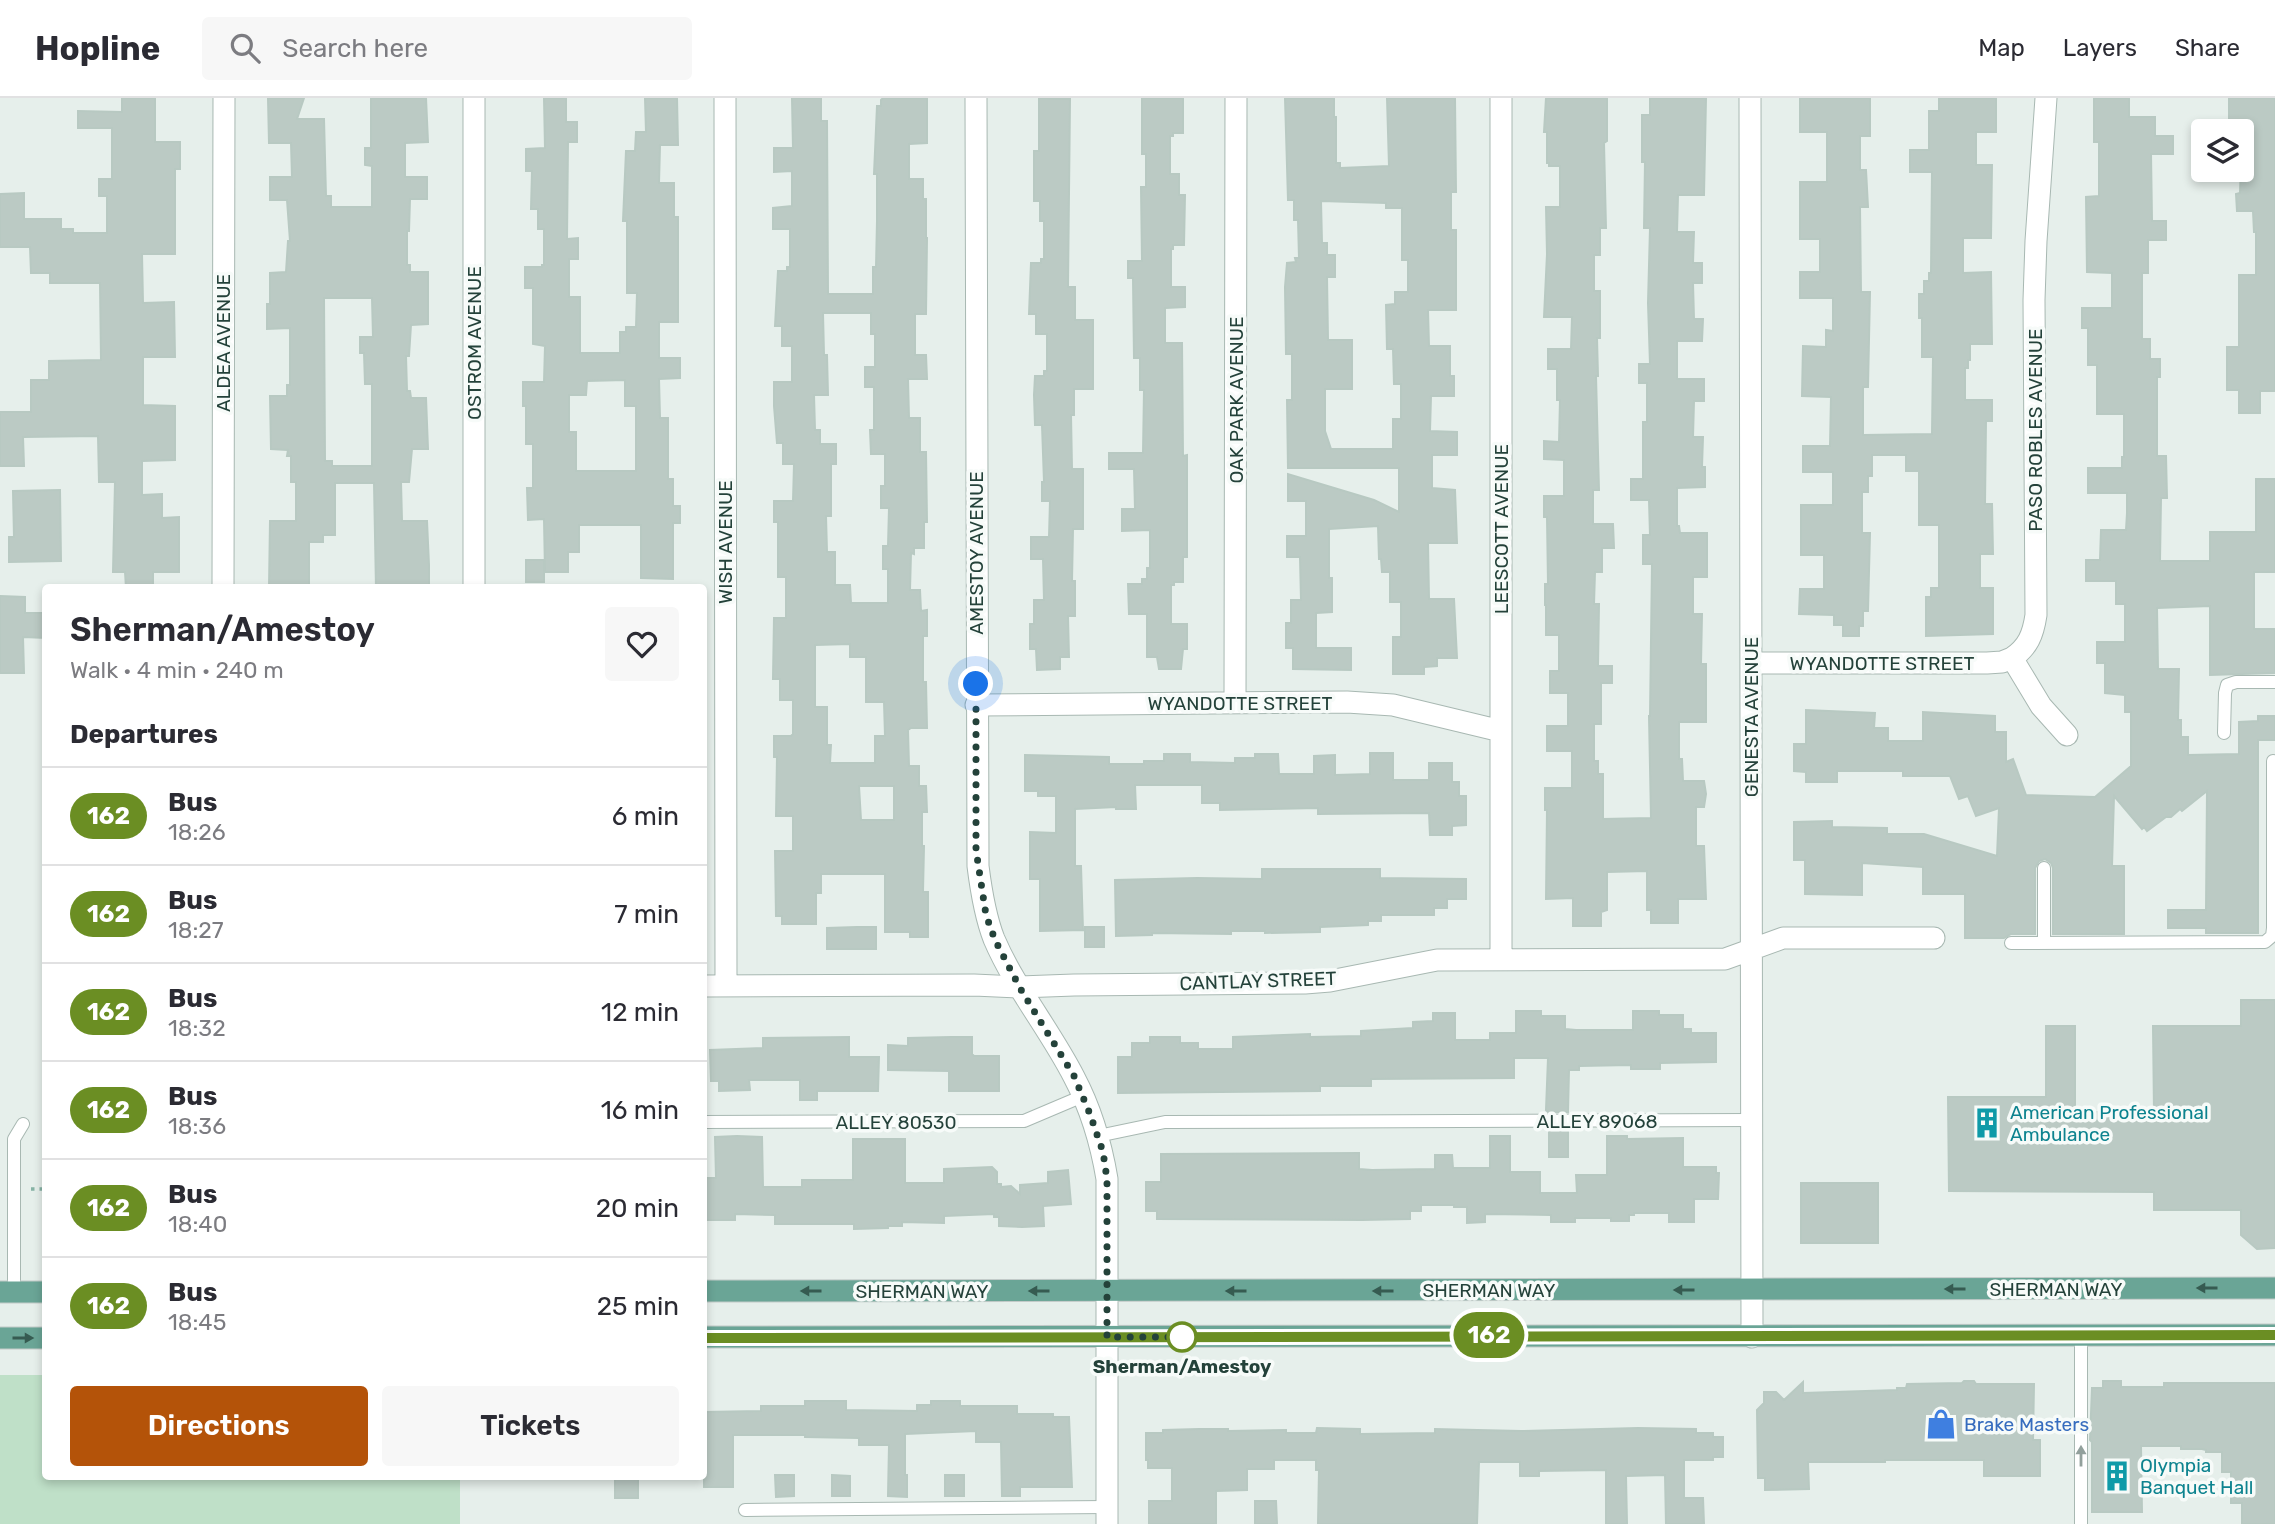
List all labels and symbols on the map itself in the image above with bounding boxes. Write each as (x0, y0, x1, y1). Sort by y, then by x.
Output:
street label: OSTROM AVENUE (463, 266, 486, 420)
street label: ALDEA AVENUE (212, 274, 235, 412)
street label: OAK PARK AVENUE (1225, 316, 1248, 484)
street label: PASO ROBLES AVENUE (2024, 328, 2047, 532)
street label: LEESCOTT AVENUE (1490, 444, 1513, 614)
street label: AMESTOY AVENUE (965, 471, 988, 635)
street label: WISH AVENUE (714, 480, 737, 604)
street label: GENESTA AVENUE (1740, 637, 1763, 797)
street label: WYANDOTTE STREET (1789, 652, 1975, 675)
your location (958, 666, 993, 701)
street label: WYANDOTTE STREET (1147, 692, 1333, 715)
street label: CANTLAY STREET (1179, 967, 1337, 995)
place label: American Professional Ambulance (2010, 1101, 2209, 1146)
building icon: American Professional Ambulance (1970, 1106, 2004, 1140)
street label: ALLEY 89068 (1537, 1110, 1657, 1133)
street label: ALLEY 80530 (836, 1111, 956, 1134)
street label: SHERMAN WAY (1989, 1278, 2123, 1301)
street label: SHERMAN WAY (1422, 1279, 1556, 1302)
street label: SHERMAN WAY (855, 1280, 989, 1303)
one-way arrow (2196, 1282, 2218, 1294)
one-way arrow (1673, 1284, 1695, 1296)
one-way arrow (1944, 1284, 1966, 1295)
one-way arrow (800, 1285, 822, 1297)
one-way arrow (1027, 1285, 1049, 1297)
one-way arrow (1224, 1285, 1246, 1297)
one-way arrow (1372, 1285, 1394, 1297)
line badge: 162 (1449, 1312, 1529, 1358)
marker: Sherman/Amestoy (1167, 1322, 1197, 1352)
one-way arrow (12, 1332, 34, 1344)
place label: Sherman/Amestoy (1093, 1355, 1272, 1378)
shop icon: Brake Masters (1924, 1407, 1958, 1441)
place label: Brake Masters (1964, 1413, 2089, 1436)
one-way arrow (2075, 1445, 2087, 1467)
place label: Olympia Banquet Hall (2140, 1454, 2253, 1499)
building icon: Olympia Banquet Hall (2100, 1459, 2134, 1493)

